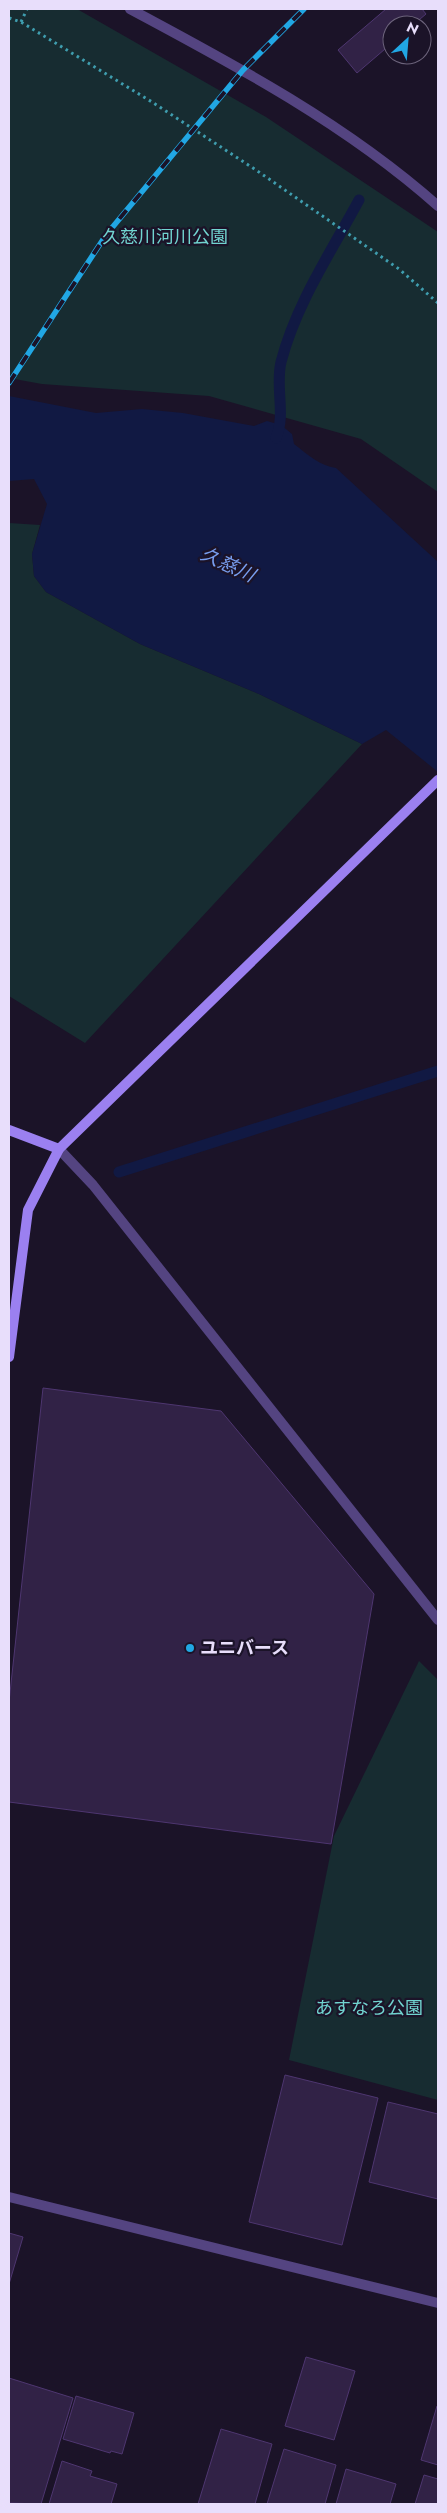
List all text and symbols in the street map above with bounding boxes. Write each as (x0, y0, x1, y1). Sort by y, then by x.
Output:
north arrow (382, 15, 432, 65)
text: N (403, 17, 422, 40)
park label: 久慈川河川公園 (102, 224, 228, 250)
water label: 久慈川 (196, 540, 261, 590)
place label: ユニバース (200, 1635, 289, 1661)
marker: ユニバース (184, 1642, 196, 1654)
park label: あすなろ公園 (315, 1995, 423, 2021)

